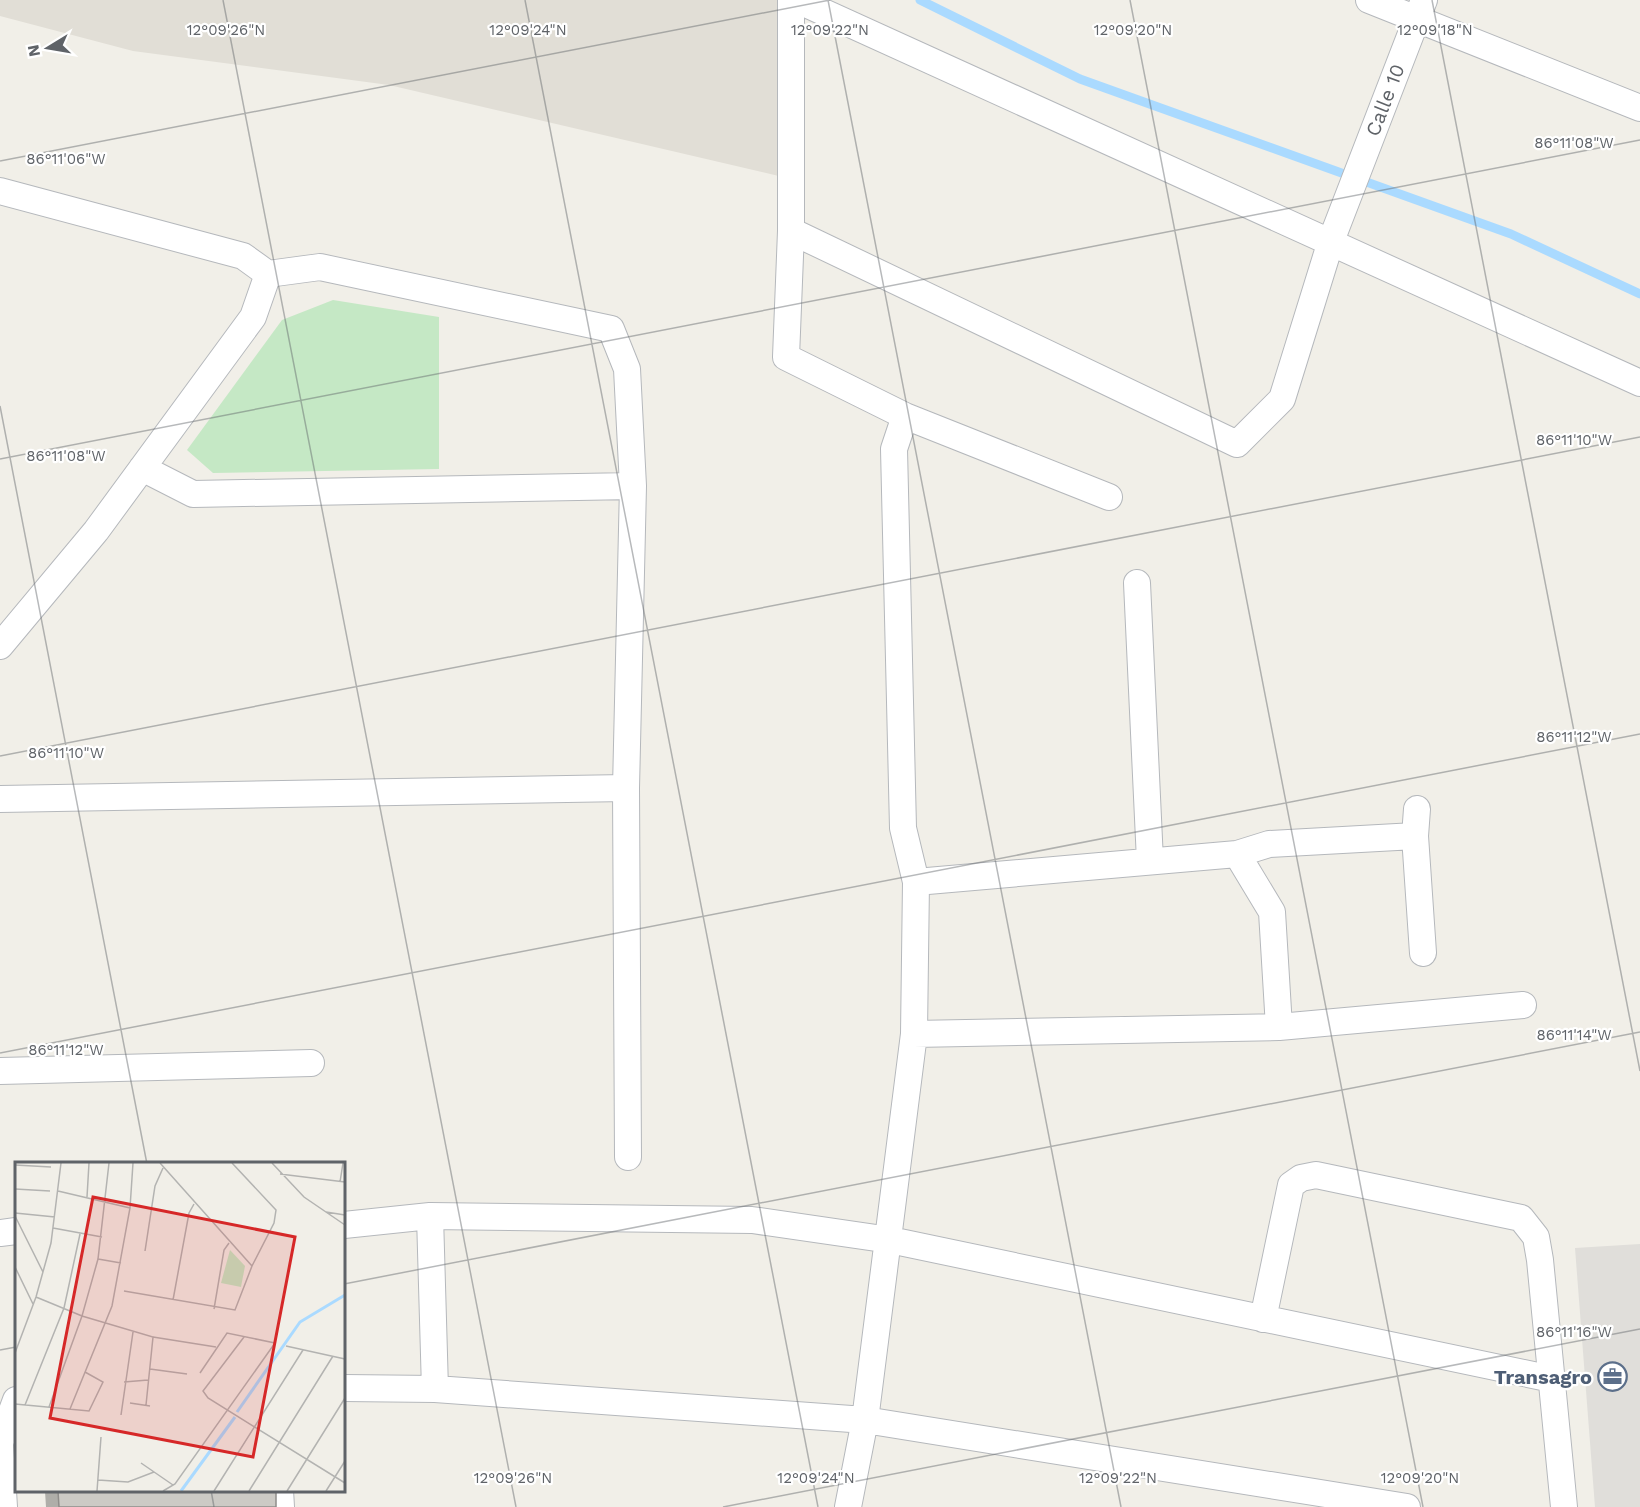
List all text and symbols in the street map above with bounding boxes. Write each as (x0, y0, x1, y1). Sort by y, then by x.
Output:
north arrow (18, 18, 78, 78)
text: 12°09'26"N (187, 21, 265, 39)
text: 12°09'24"N (489, 21, 567, 39)
text: 12°09'22"N (791, 21, 869, 39)
text: 12°09'20"N (1094, 21, 1172, 39)
text: 12°09'18"N (1397, 21, 1473, 39)
text: N (23, 43, 44, 58)
street label: Calle 10 (1360, 60, 1410, 140)
text: 86°11'08"W (1534, 134, 1614, 152)
text: 86°11'06"W (26, 150, 106, 168)
text: 86°11'10"W (1536, 431, 1612, 449)
text: 86°11'08"W (26, 447, 106, 465)
text: 86°11'12"W (1536, 728, 1612, 746)
text: 86°11'10"W (28, 744, 104, 762)
text: 86°11'14"W (1536, 1026, 1612, 1044)
text: 86°11'12"W (28, 1041, 104, 1059)
inset map (15, 1162, 345, 1492)
text: 86°11'16"W (1536, 1323, 1612, 1341)
office icon: Transagro (1597, 1361, 1629, 1393)
place label: Transagro (1494, 1365, 1592, 1389)
text: 12°09'26"N (474, 1469, 552, 1487)
text: 12°09'24"N (777, 1469, 855, 1487)
text: 12°09'22"N (1079, 1469, 1157, 1487)
text: 12°09'20"N (1381, 1469, 1459, 1487)

